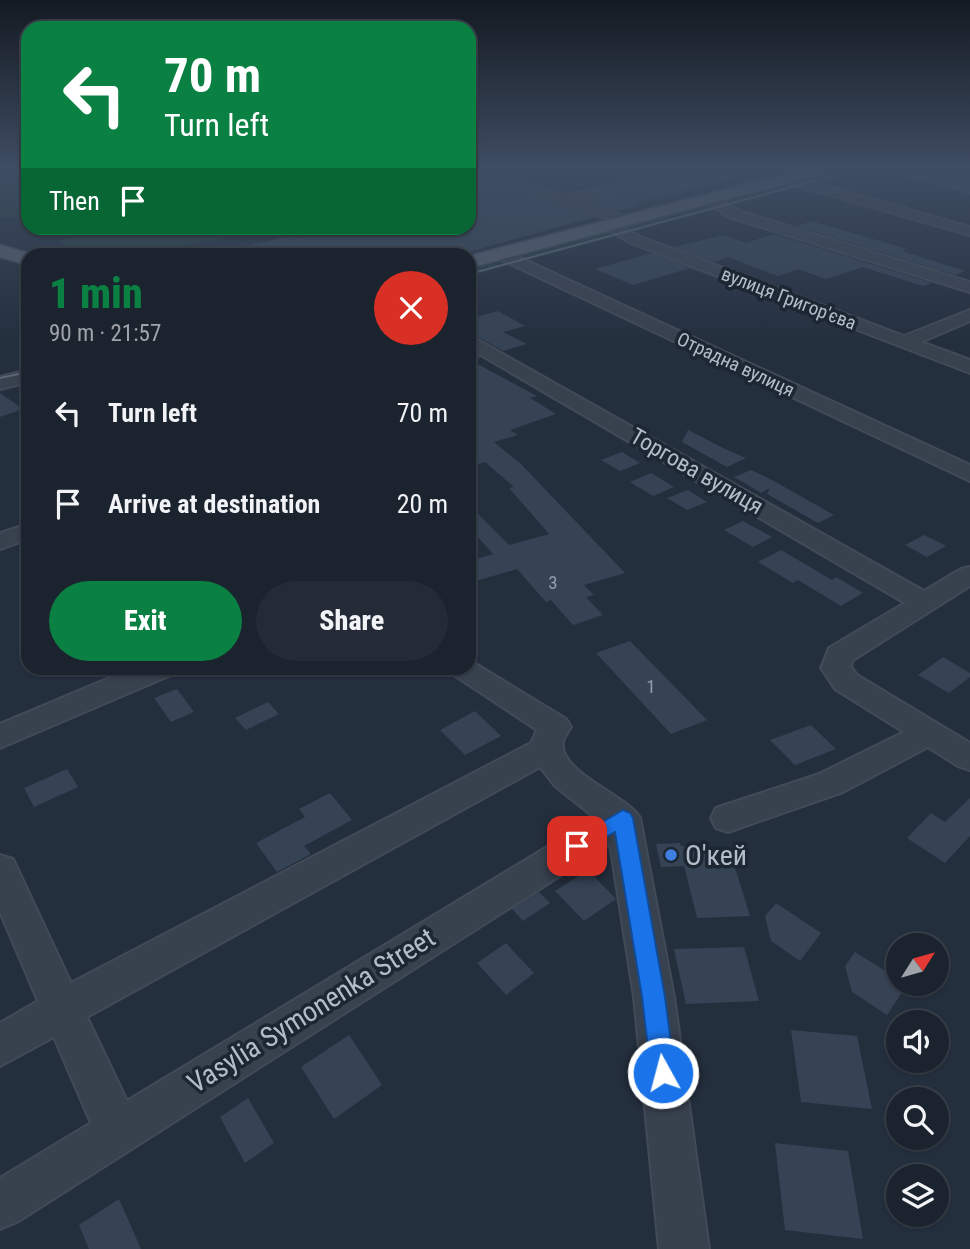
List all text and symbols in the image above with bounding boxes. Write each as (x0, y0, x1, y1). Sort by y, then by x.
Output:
text: 70 m (164, 47, 261, 104)
icon: left (49, 49, 140, 140)
text: Turn left (164, 106, 269, 144)
icon: arrive (114, 182, 152, 220)
text: Then (49, 186, 100, 216)
street label: вулиця Григор'єва (718, 262, 859, 335)
text: 1 min (49, 269, 143, 318)
button: close (374, 271, 448, 345)
text: 90 m · 21:57 (49, 320, 161, 347)
street label: Отрадна вулиця (673, 327, 798, 402)
icon: left (49, 394, 87, 432)
text: Turn left (108, 398, 197, 428)
text: 70 m (397, 398, 448, 428)
street label: Торгова вулиця (626, 423, 768, 520)
icon: arrive (49, 485, 87, 523)
text: Arrive at destination (108, 489, 320, 519)
text: 20 m (397, 489, 448, 519)
house number: 3 (548, 571, 558, 594)
button: Exit (49, 581, 242, 661)
button: Share (256, 581, 448, 661)
house number: 1 (646, 675, 656, 698)
pin (547, 816, 607, 876)
icon: arrive (558, 827, 596, 865)
place label: О'кей (685, 839, 747, 872)
marker: О'кей (663, 847, 679, 863)
street label: Vasylia Symonenka Street (182, 921, 441, 1100)
north arrow (886, 933, 948, 996)
map controls (886, 933, 949, 1227)
button: sound (886, 1010, 949, 1073)
position arrow (626, 1036, 700, 1110)
button: search (886, 1087, 949, 1150)
button: layers (886, 1164, 949, 1227)

